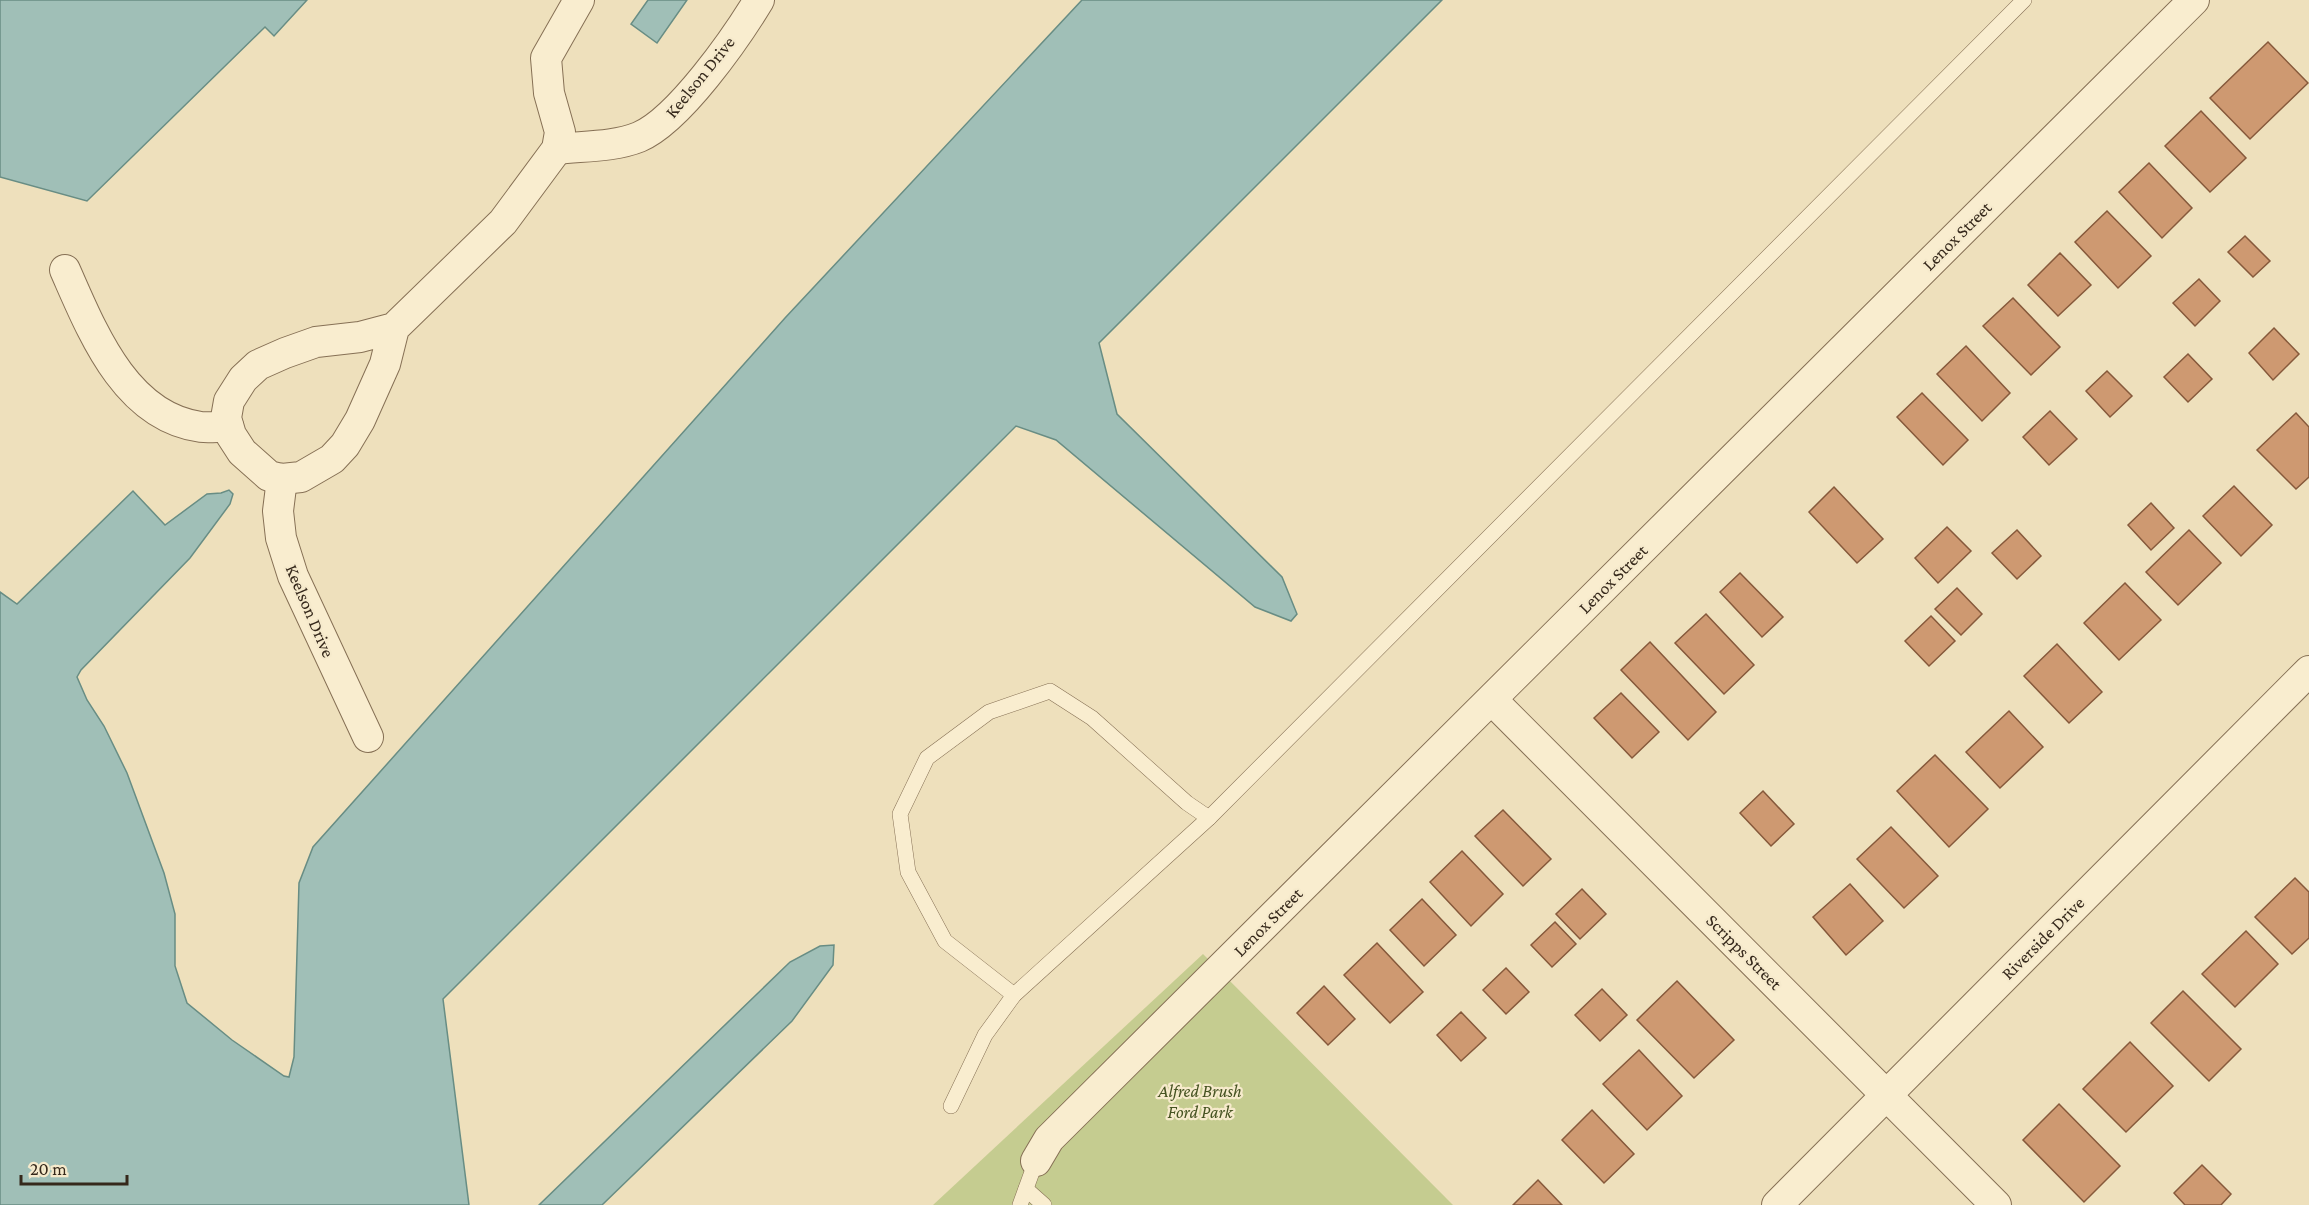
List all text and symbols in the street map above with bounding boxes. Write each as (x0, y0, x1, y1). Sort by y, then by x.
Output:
street label: Keelson Drive (661, 32, 739, 122)
street label: Lenox Street (1918, 197, 1996, 275)
street label: Lenox Street (1574, 540, 1652, 618)
street label: Keelson Drive (281, 562, 339, 660)
street label: Lenox Street (1229, 883, 1307, 961)
street label: Riverside Drive (1998, 892, 2089, 983)
street label: Scripps Street (1702, 910, 1787, 995)
park label: Alfred Brush Ford Park (1157, 1081, 1242, 1122)
scale bar (21, 1148, 128, 1186)
text: 20 m (30, 1159, 67, 1179)

